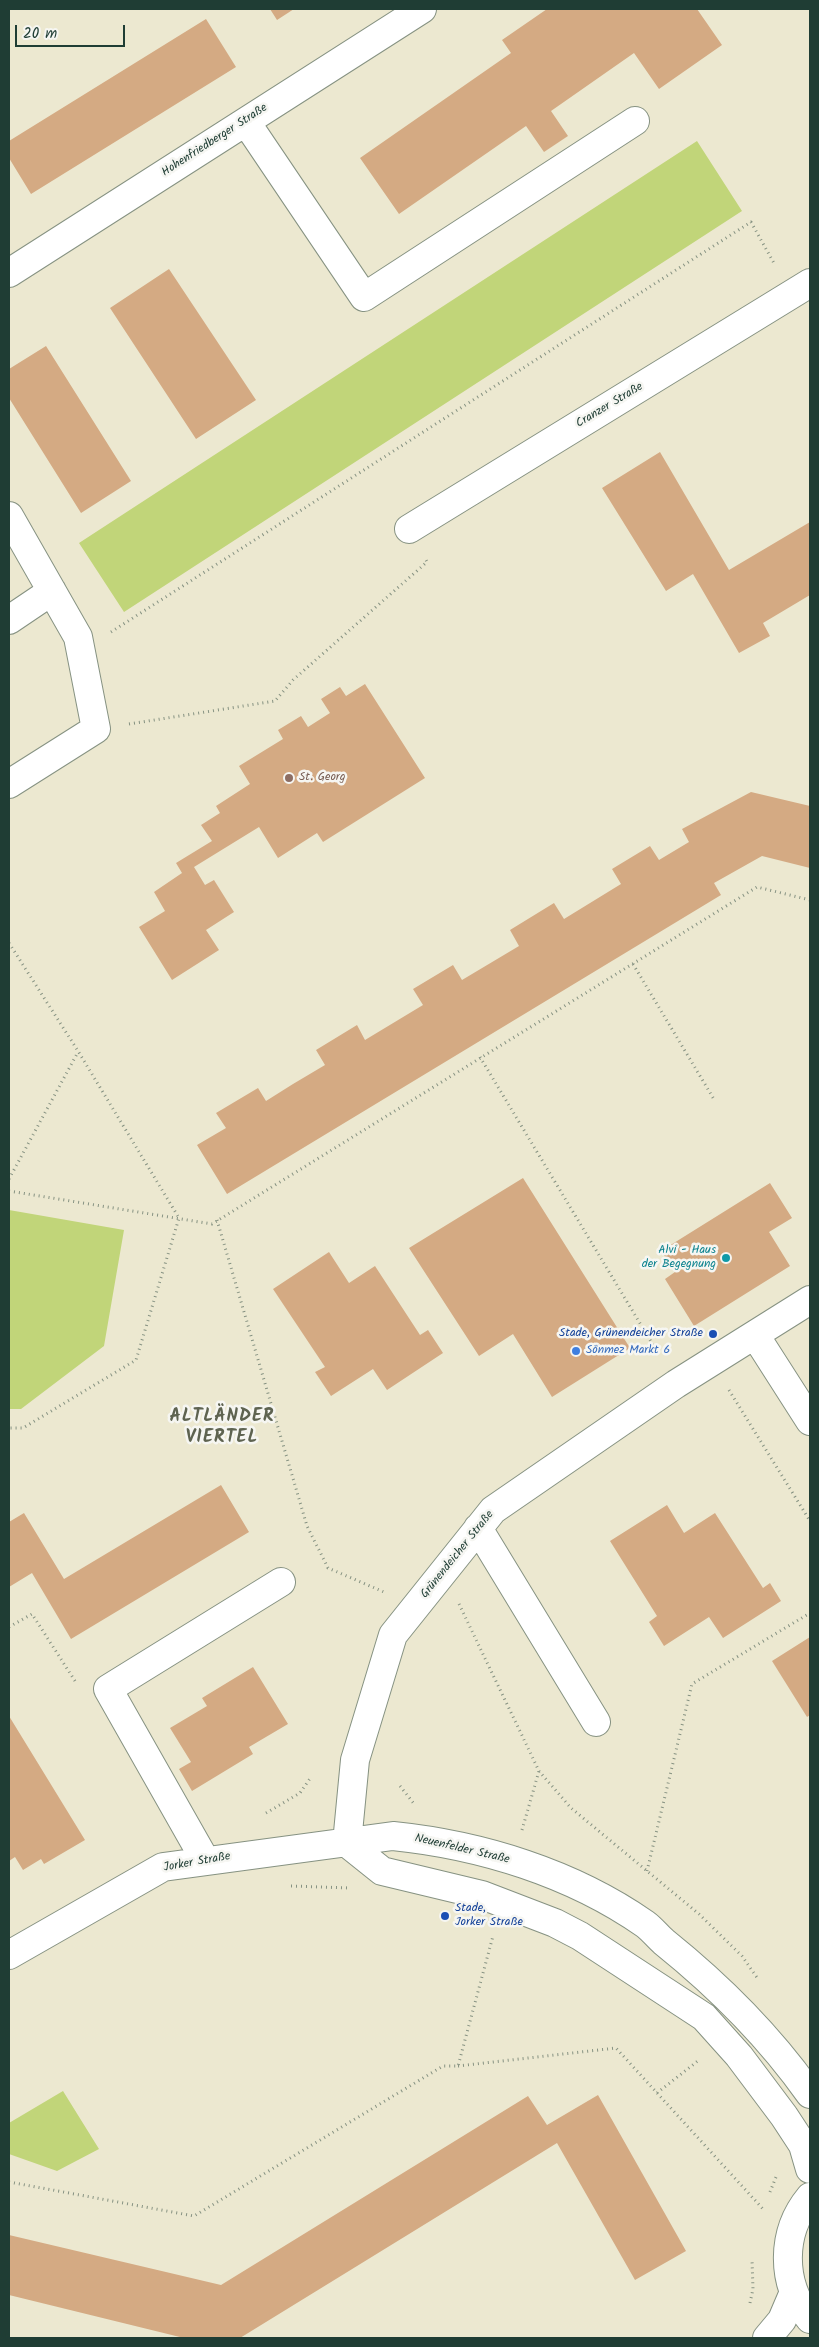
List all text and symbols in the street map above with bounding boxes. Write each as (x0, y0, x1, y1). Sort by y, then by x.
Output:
scale bar (18, 15, 128, 47)
text: 20 m (23, 22, 57, 46)
street label: Hohenfriedberger Straße (159, 101, 271, 181)
street label: Cranzer Straße (574, 380, 646, 432)
place label: St. Georg (299, 771, 346, 785)
marker: St. Georg (283, 772, 295, 784)
place label: Alvi - Haus der Begegnung (642, 1244, 716, 1272)
marker: Alvi - Haus der Begegnung (720, 1252, 732, 1264)
place label: Stade, Grünendeicher Straße (559, 1327, 703, 1341)
marker: Stade, Grünendeicher Straße (707, 1328, 719, 1340)
place label: Sönmez Markt 6 (586, 1344, 670, 1358)
marker: Sönmez Markt 6 (570, 1345, 582, 1357)
district label: ALTLÄNDER VIERTEL (168, 1407, 276, 1450)
street label: Grünendeicher Straße (418, 1508, 498, 1602)
street label: Neuenfelder Straße (413, 1832, 511, 1868)
street label: Jorker Straße (162, 1850, 232, 1876)
place label: Stade, Jorker Straße (455, 1902, 523, 1930)
marker: Stade, Jorker Straße (439, 1910, 451, 1922)

